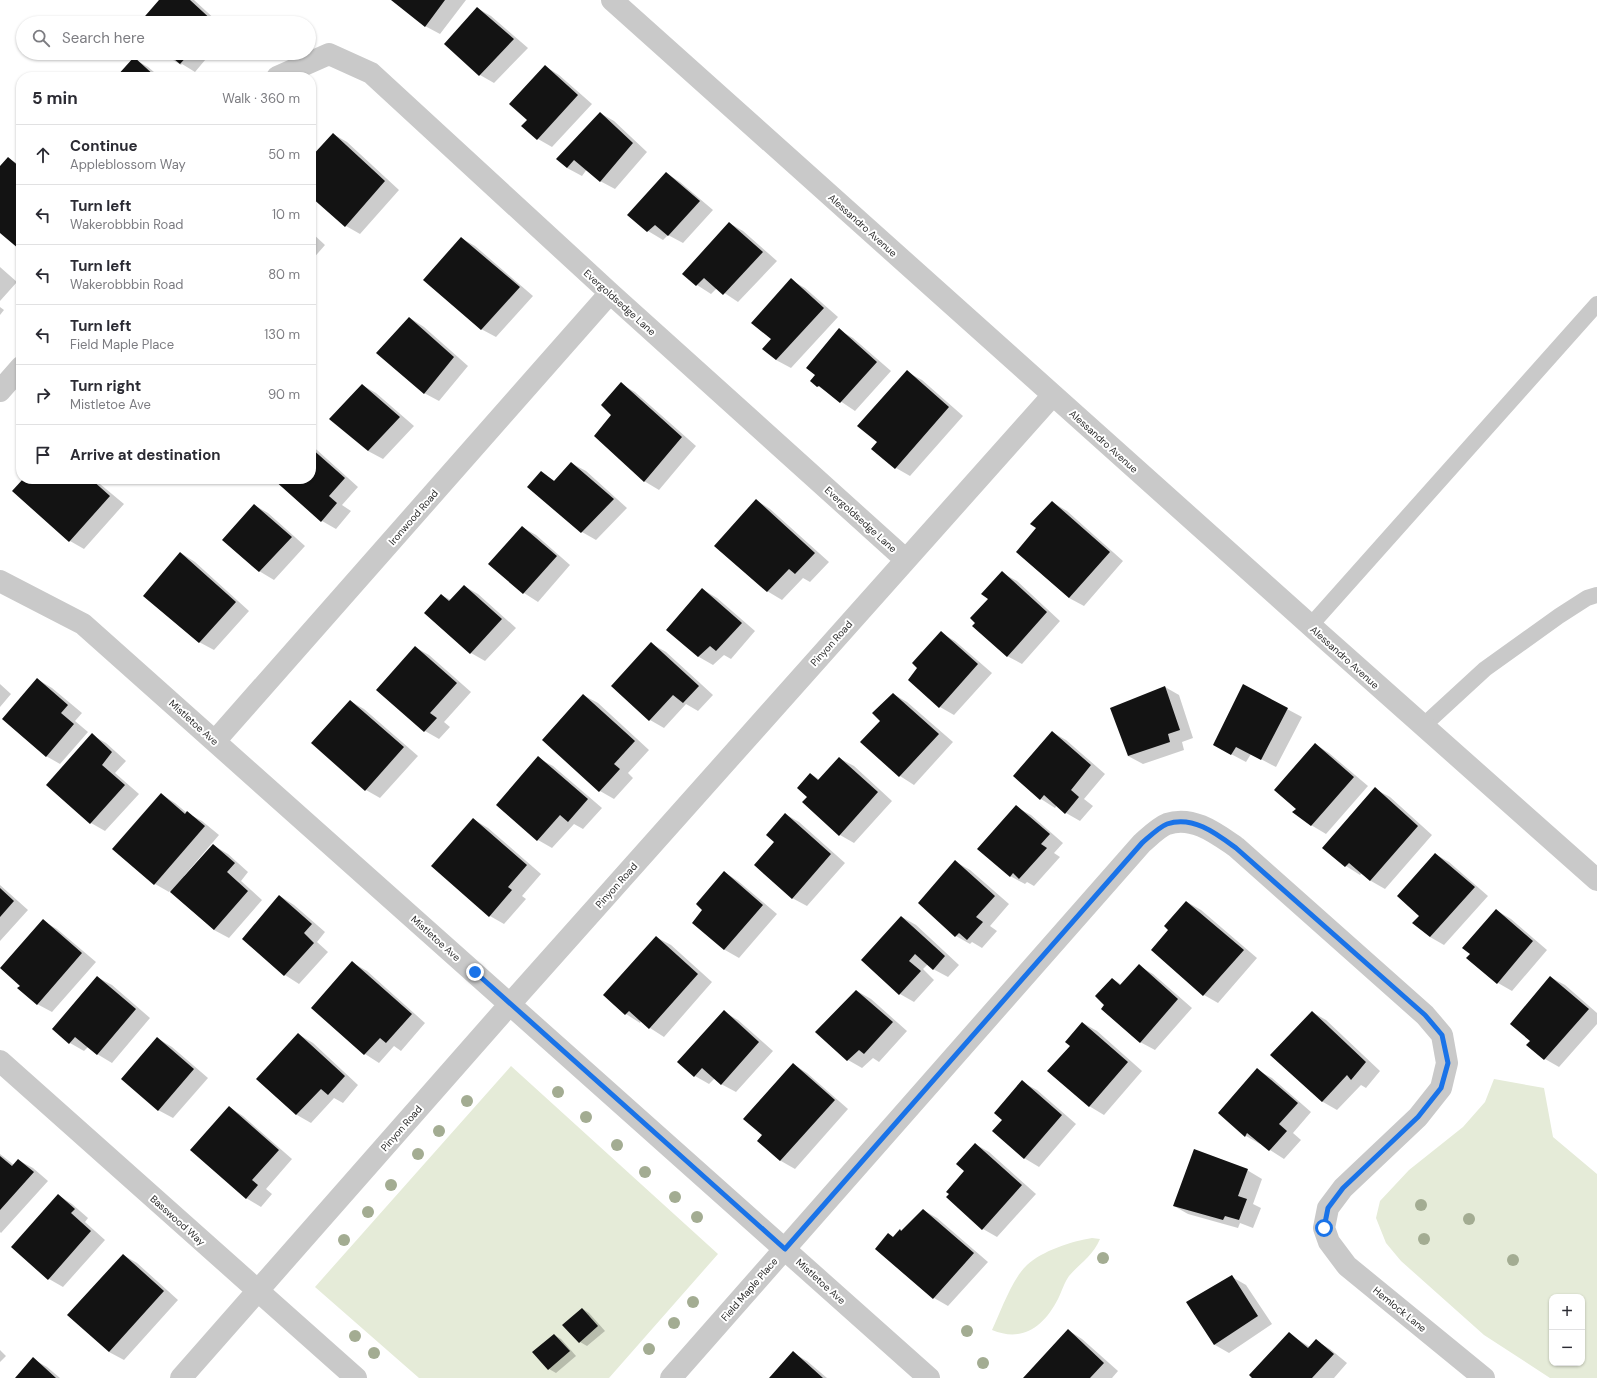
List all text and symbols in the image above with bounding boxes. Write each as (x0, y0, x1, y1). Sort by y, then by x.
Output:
search box (16, 16, 316, 60)
icon: search (30, 27, 52, 49)
text: Search here (62, 28, 145, 48)
text: 5 min (32, 87, 78, 109)
text: Walk · 360 m (222, 90, 300, 107)
text: Continue (70, 136, 138, 156)
icon: ahead (32, 144, 54, 166)
text: 50 m (268, 146, 300, 163)
text: Appleblossom Way (70, 156, 186, 173)
street label: Alessandro Avenue (826, 191, 900, 260)
text: Turn left (70, 196, 131, 216)
icon: left (32, 204, 54, 226)
text: 10 m (272, 206, 300, 223)
text: Wakerobbbin Road (70, 216, 183, 233)
text: Turn left (70, 256, 131, 276)
icon: left (32, 264, 54, 286)
text: 80 m (268, 266, 300, 283)
street label: Evergoldsedge Lane (581, 267, 659, 338)
text: Wakerobbbin Road (70, 276, 183, 293)
text: Turn left (70, 316, 131, 336)
icon: left (32, 324, 54, 346)
text: 130 m (264, 326, 300, 343)
text: Field Maple Place (70, 336, 174, 353)
text: Turn right (70, 376, 141, 396)
icon: right (32, 384, 54, 406)
text: 90 m (268, 386, 300, 403)
text: Mistletoe Ave (70, 396, 151, 413)
street label: Alessandro Avenue (1067, 407, 1141, 476)
icon: arrive (32, 444, 54, 466)
text: Arrive at destination (70, 445, 221, 465)
street label: Evergoldsedge Lane (822, 484, 900, 555)
street label: Ironwood Road (386, 487, 441, 548)
street label: Pinyon Road (808, 618, 855, 669)
street label: Alessandro Avenue (1308, 623, 1382, 692)
street label: Mistletoe Ave (166, 697, 221, 748)
street label: Pinyon Road (593, 860, 640, 911)
street label: Mistletoe Ave (408, 913, 463, 964)
route end (466, 963, 484, 981)
street label: Pinyon Road (378, 1103, 425, 1154)
street label: Basswood Way (147, 1192, 208, 1249)
route start (1315, 1219, 1333, 1237)
street label: Field Maple Place (718, 1255, 781, 1324)
street label: Mistletoe Ave (793, 1256, 848, 1307)
street label: Hemlock Lane (1370, 1284, 1429, 1335)
map controls (1549, 1294, 1585, 1366)
button: + (1549, 1294, 1585, 1330)
button: − (1549, 1330, 1585, 1366)

